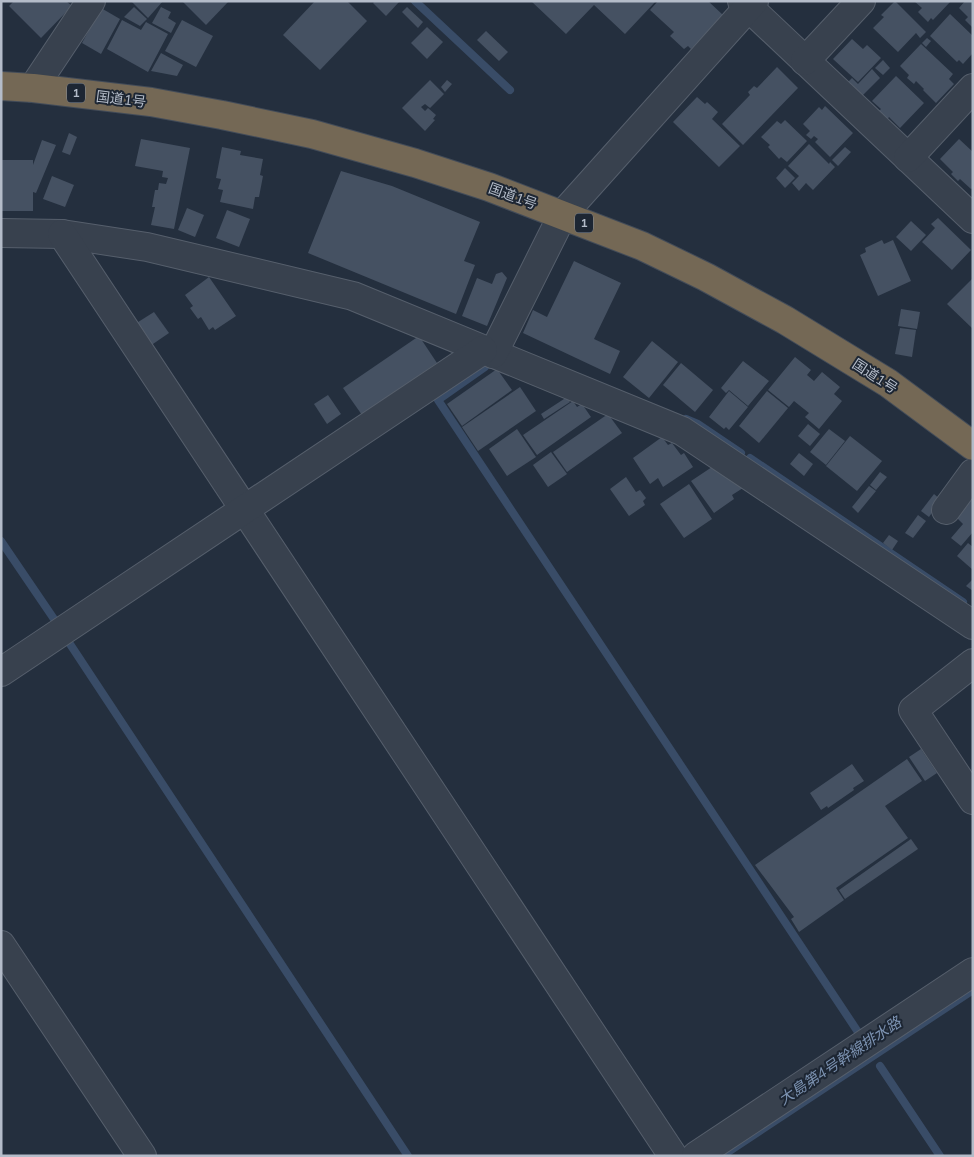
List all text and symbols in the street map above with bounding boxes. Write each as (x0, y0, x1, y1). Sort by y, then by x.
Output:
road number: 1 (67, 84, 85, 102)
street label: 国道1号 (95, 87, 147, 111)
street label: 国道1号 (486, 179, 540, 213)
road number: 1 (575, 214, 593, 232)
street label: 国道1号 (849, 355, 901, 397)
water label: 大島第4号幹線排水路 (775, 1011, 906, 1109)

